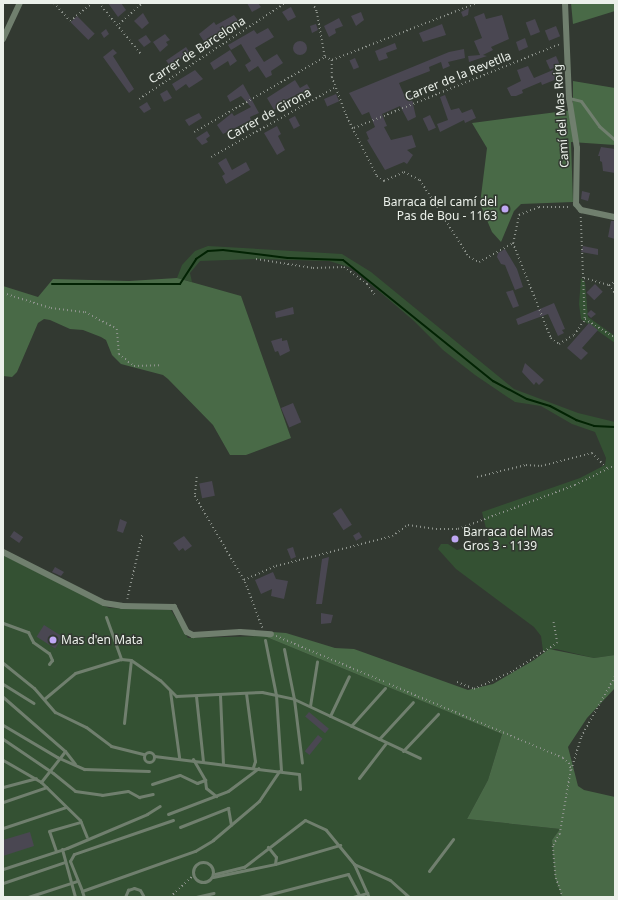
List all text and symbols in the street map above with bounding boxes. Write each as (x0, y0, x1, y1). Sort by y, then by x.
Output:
street label: Carrer de Barcelona (146, 13, 248, 87)
street label: Carrer de la Revetlla (403, 48, 513, 104)
street label: Camí del Mas Roig (550, 64, 572, 168)
street label: Carrer de Girona (224, 85, 314, 143)
place label: Barraca del camí del Pas de Bou - 1163 (383, 195, 497, 223)
marker: Barraca del camí del Pas de Bou - 1163 (500, 204, 510, 214)
place label: Barraca del Mas Gros 3 - 1139 (463, 525, 553, 553)
marker: Barraca del Mas Gros 3 - 1139 (450, 534, 460, 544)
place label: Mas d'en Mata (61, 633, 143, 647)
marker: Mas d'en Mata (48, 635, 58, 645)

